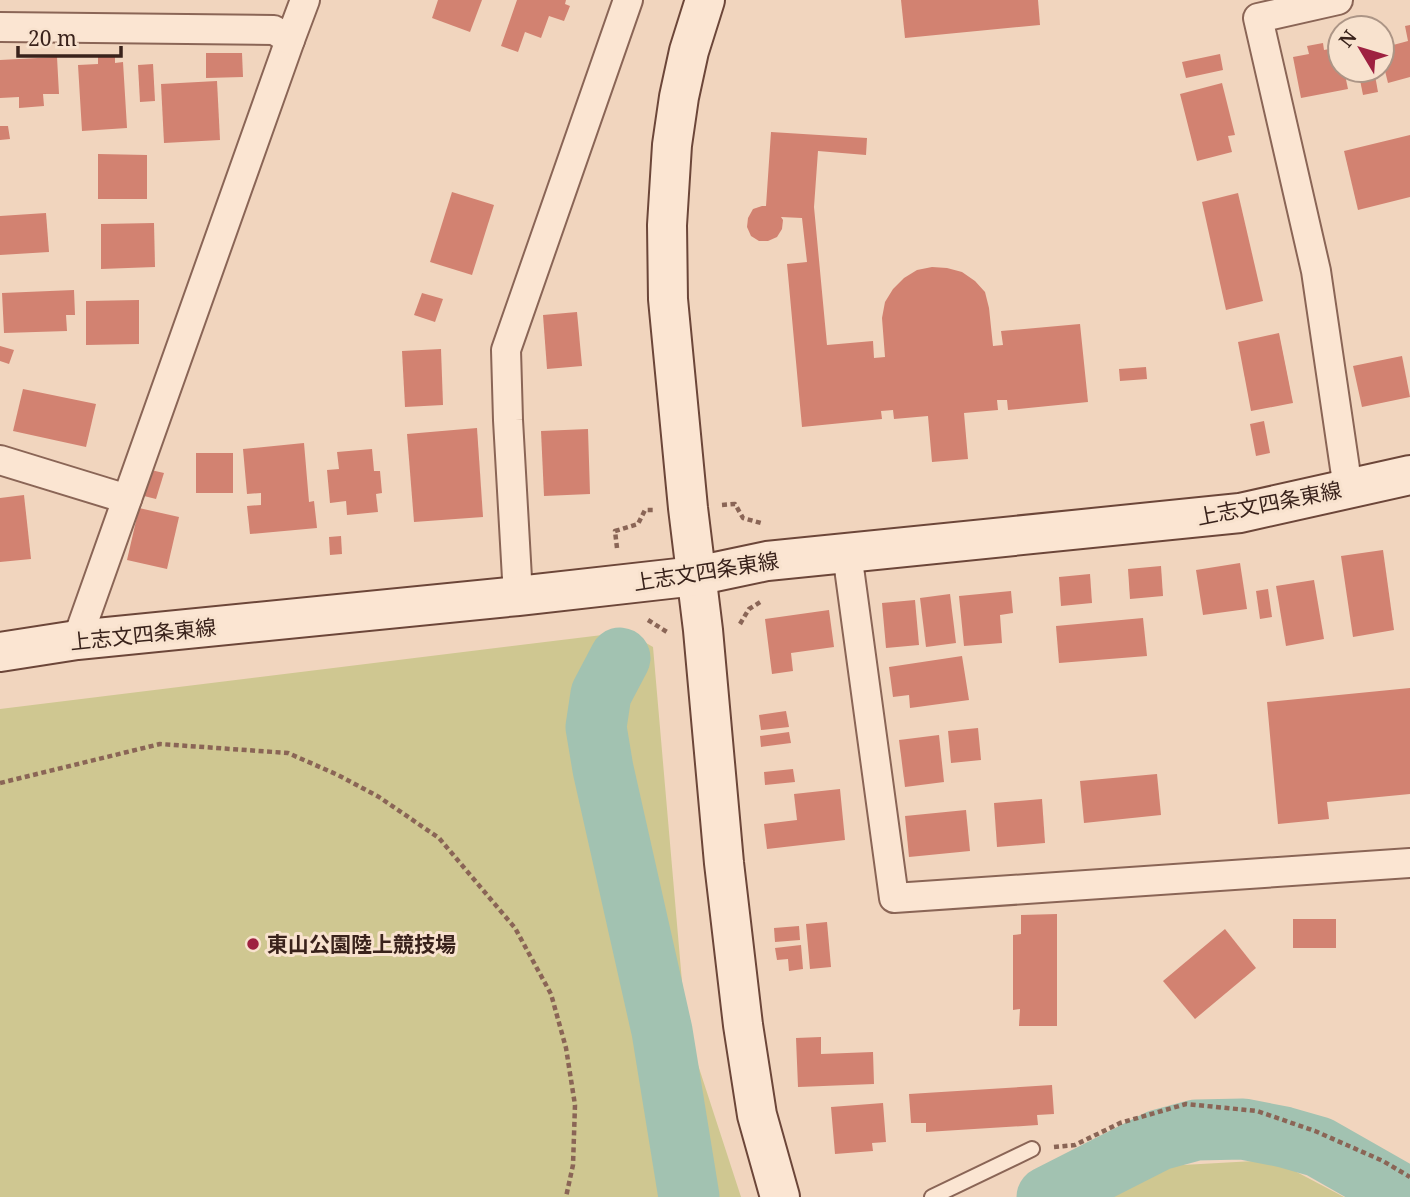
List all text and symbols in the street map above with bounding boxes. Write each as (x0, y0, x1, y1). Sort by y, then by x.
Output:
scale bar (18, 14, 121, 58)
north arrow (1326, 14, 1396, 84)
text: 20 m (28, 24, 77, 52)
text: N (1333, 25, 1362, 52)
street label: 上志文四条東線 (1194, 475, 1344, 531)
street label: 上志文四条東線 (631, 546, 781, 596)
street label: 上志文四条東線 (68, 612, 218, 656)
place label: 東山公園陸上競技場 (267, 930, 456, 958)
marker: 東山公園陸上競技場 (245, 936, 261, 952)

